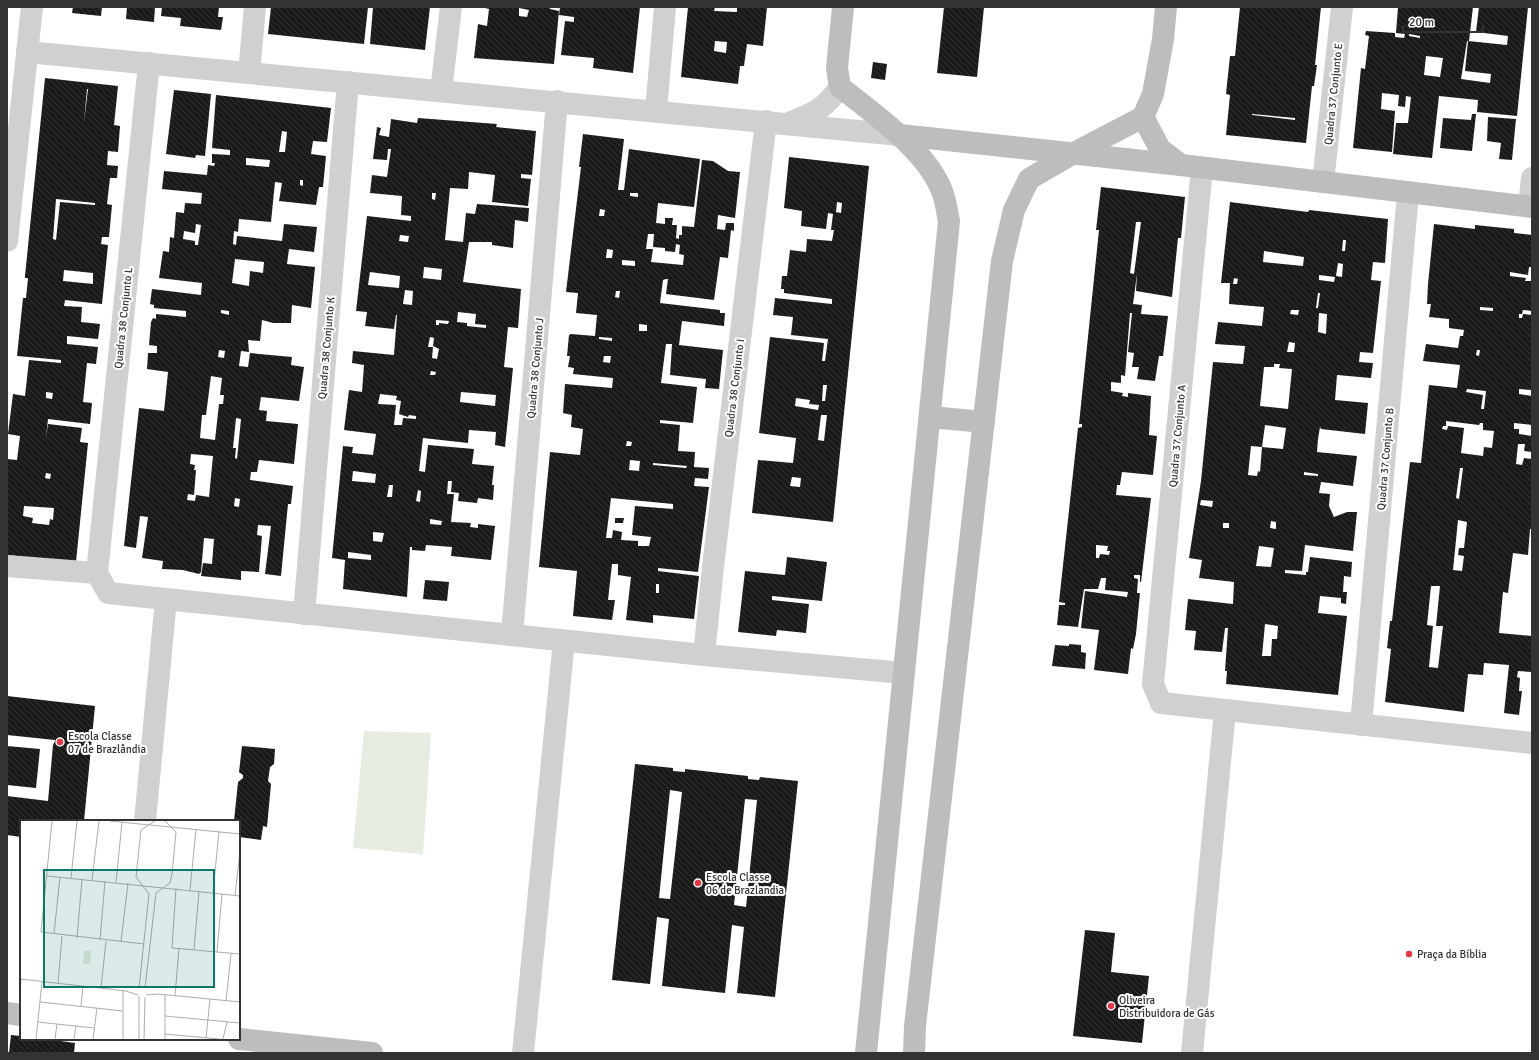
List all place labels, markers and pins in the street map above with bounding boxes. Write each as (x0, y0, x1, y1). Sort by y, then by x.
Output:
place label: Escola Classe 07 de Brazlândia (68, 730, 147, 756)
marker: Escola Classe 07 de Brazlândia (55, 737, 65, 747)
place label: Escola Classe 06 de Brazlandia (706, 871, 785, 897)
marker: Escola Classe 06 de Brazlandia (693, 878, 703, 888)
place label: Praça da Bíblia (1417, 948, 1487, 961)
marker: Praça da Bíblia (1404, 949, 1414, 959)
place label: Oliveira Distribuidora de Gás (1119, 994, 1215, 1020)
marker: Oliveira Distribuidora de Gás (1106, 1001, 1116, 1011)

